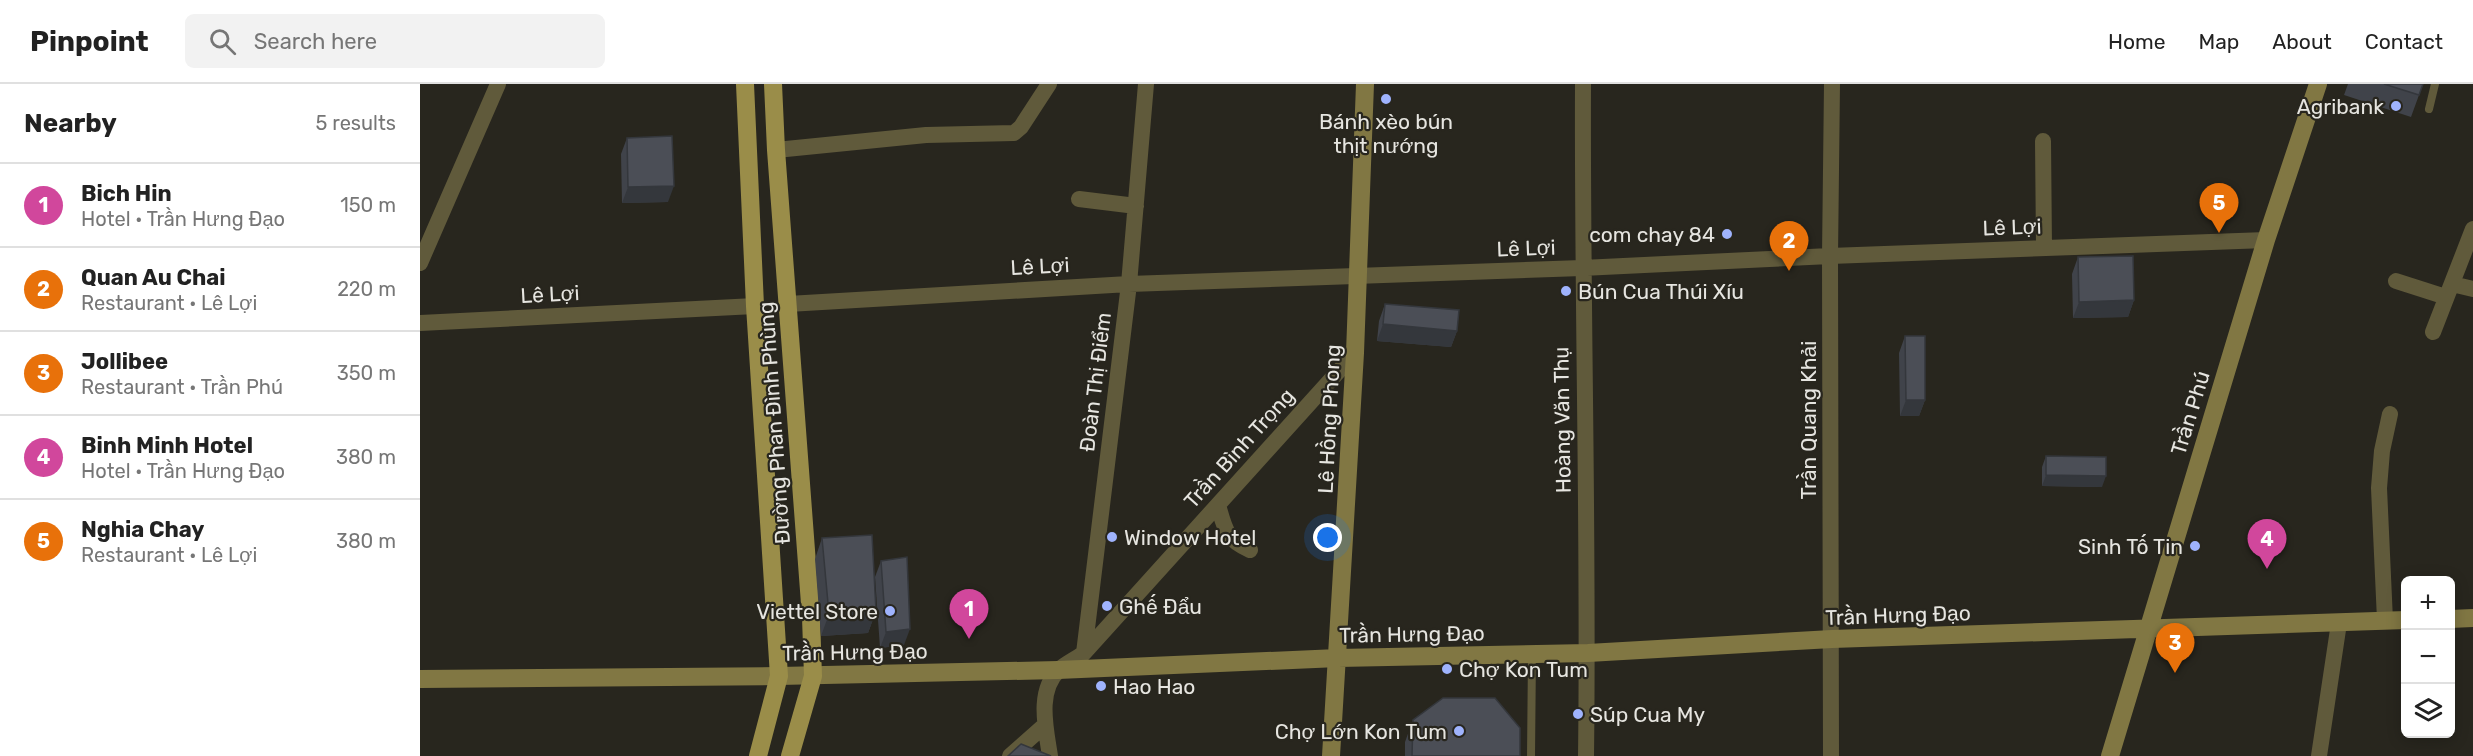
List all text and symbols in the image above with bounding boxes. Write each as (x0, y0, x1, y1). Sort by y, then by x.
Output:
search box (185, 14, 605, 68)
text: Pinpoint (30, 25, 149, 58)
icon: search (206, 25, 239, 58)
text: Search here (254, 28, 377, 55)
text: Home (2108, 29, 2165, 54)
text: Map (2198, 29, 2239, 54)
text: About (2272, 29, 2332, 54)
text: Contact (2365, 29, 2443, 54)
marker: Bánh xèo bún thịt nướng (1379, 92, 1393, 106)
place label: Agribank (2297, 94, 2384, 119)
marker: Agribank (2389, 99, 2403, 113)
text: Nearby (24, 108, 117, 139)
place label: Bánh xèo bún thịt nướng (1319, 109, 1453, 158)
text: 5 results (315, 111, 396, 135)
text: Bich Hin (81, 180, 172, 207)
pin: 5 (2200, 184, 2238, 233)
text: 1 (39, 193, 48, 217)
text: 150 m (340, 193, 396, 217)
text: Hotel · Trần Hưng Đạo (81, 207, 285, 231)
street label: Lê Lợi (1982, 213, 2042, 241)
place label: com chay 84 (1589, 222, 1715, 247)
pin: 2 (1770, 222, 1808, 271)
marker: com chay 84 (1720, 227, 1734, 241)
street label: Lê Lợi (1496, 234, 1556, 262)
street label: Lê Lợi (1010, 252, 1070, 280)
text: Quan Au Chai (81, 264, 225, 291)
text: 2 (37, 277, 50, 301)
text: 220 m (337, 277, 396, 301)
place label: Bún Cua Thúi Xíu (1578, 279, 1744, 304)
street label: Lê Lợi (520, 280, 580, 308)
marker: Bún Cua Thúi Xíu (1559, 284, 1573, 298)
text: Restaurant · Lê Lợi (81, 291, 257, 315)
street label: Đường Phan Đình Phùng (753, 301, 795, 545)
street label: Đoàn Thị Điểm (1074, 311, 1116, 453)
street label: Trần Quang Khải (1796, 341, 1821, 499)
street label: Lê Hồng Phong (1313, 344, 1345, 494)
street label: Hoàng Văn Thụ (1548, 347, 1576, 493)
text: Jollibee (81, 348, 168, 375)
text: 3 (37, 361, 50, 385)
text: 350 m (337, 361, 396, 385)
street label: Trần Phú (2165, 368, 2215, 458)
text: Restaurant · Trần Phú (81, 375, 283, 399)
street label: Trần Bình Trọng (1179, 383, 1299, 513)
text: Binh Minh Hotel (81, 432, 253, 459)
text: 4 (37, 445, 50, 469)
text: 380 m (336, 445, 396, 469)
text: Hotel · Trần Hưng Đạo (81, 459, 285, 483)
text: Nghia Chay (81, 516, 205, 543)
pin: 4 (2248, 520, 2286, 569)
your location (1313, 523, 1342, 552)
place label: Window Hotel (1124, 525, 1256, 550)
text: 5 (37, 529, 50, 553)
text: 380 m (336, 529, 396, 553)
marker: Window Hotel (1105, 530, 1119, 544)
place label: Sinh Tố Tin (2078, 534, 2183, 559)
marker: Sinh Tố Tin (2188, 539, 2202, 553)
text: Restaurant · Lê Lợi (81, 543, 257, 567)
map controls (2401, 576, 2455, 738)
button: + (2401, 576, 2455, 630)
pin: 1 (950, 590, 988, 639)
place label: Ghế Đẩu (1119, 594, 1202, 619)
place label: Viettel Store (756, 599, 878, 624)
marker: Ghế Đẩu (1100, 599, 1114, 613)
street label: Trần Hưng Đạo (1825, 600, 1971, 630)
marker: Viettel Store (883, 604, 897, 618)
street label: Trần Hưng Đạo (1339, 620, 1485, 648)
pin: 3 (2156, 624, 2194, 673)
button: − (2401, 630, 2455, 684)
street label: Trần Hưng Đạo (782, 638, 928, 666)
place label: Chợ Kon Tum (1459, 657, 1588, 682)
marker: Chợ Kon Tum (1440, 662, 1454, 676)
place label: Hao Hao (1113, 674, 1195, 699)
marker: Hao Hao (1094, 679, 1108, 693)
button: layers (2401, 684, 2455, 738)
place label: Súp Cua My (1590, 702, 1705, 727)
marker: Súp Cua My (1571, 707, 1585, 721)
place label: Chợ Lớn Kon Tum (1275, 719, 1447, 744)
marker: Chợ Lớn Kon Tum (1452, 724, 1466, 738)

